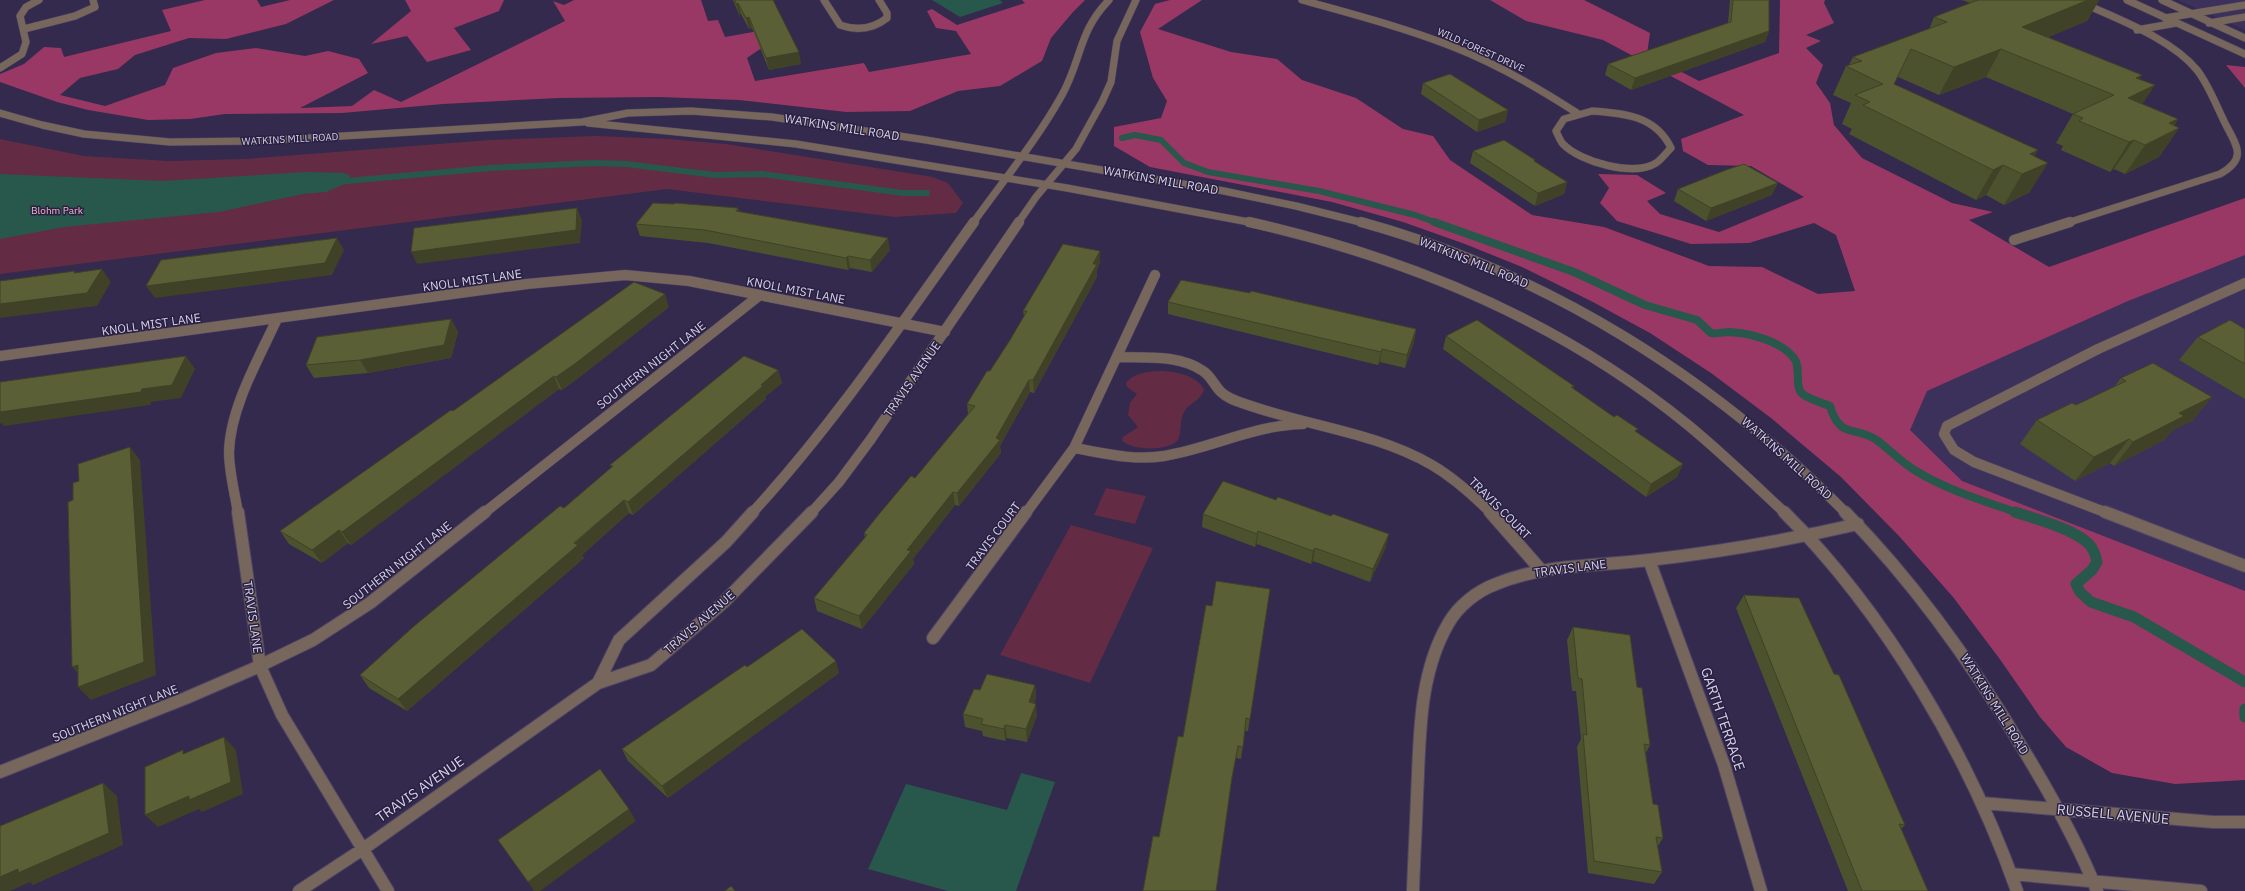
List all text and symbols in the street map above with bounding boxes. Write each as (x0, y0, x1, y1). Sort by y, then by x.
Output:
street label: WILD FOREST DRIVE (1435, 25, 1527, 75)
street label: WATKINS MILL ROAD (783, 111, 901, 143)
street label: WATKINS MILL ROAD (241, 130, 339, 148)
street label: WATKINS MILL ROAD (1103, 163, 1219, 197)
park label: Blohm Park (31, 204, 84, 217)
street label: WATKINS MILL ROAD (1417, 233, 1531, 291)
street label: KNOLL MIST LANE (421, 266, 523, 294)
street label: KNOLL MIST LANE (746, 273, 846, 307)
street label: KNOLL MIST LANE (100, 310, 202, 338)
street label: SOUTHERN NIGHT LANE (594, 318, 708, 412)
street label: TRAVIS AVENUE (880, 338, 944, 420)
street label: WATKINS MILL ROAD (1739, 414, 1835, 502)
street label: TRAVIS COURT (1466, 474, 1534, 542)
street label: TRAVIS COURT (962, 499, 1024, 573)
street label: SOUTHERN NIGHT LANE (340, 518, 454, 612)
street label: TRAVIS LANE (1533, 556, 1607, 580)
street label: TRAVIS LANE (240, 580, 266, 654)
street label: TRAVIS AVENUE (661, 587, 737, 657)
street label: WATKINS MILL ROAD (1958, 651, 2032, 757)
street label: GARTH TERRACE (1697, 665, 1749, 773)
street label: SOUTHERN NIGHT LANE (50, 681, 180, 745)
street label: TRAVIS AVENUE (372, 752, 468, 826)
street label: RUSSELL AVENUE (2056, 800, 2170, 828)

